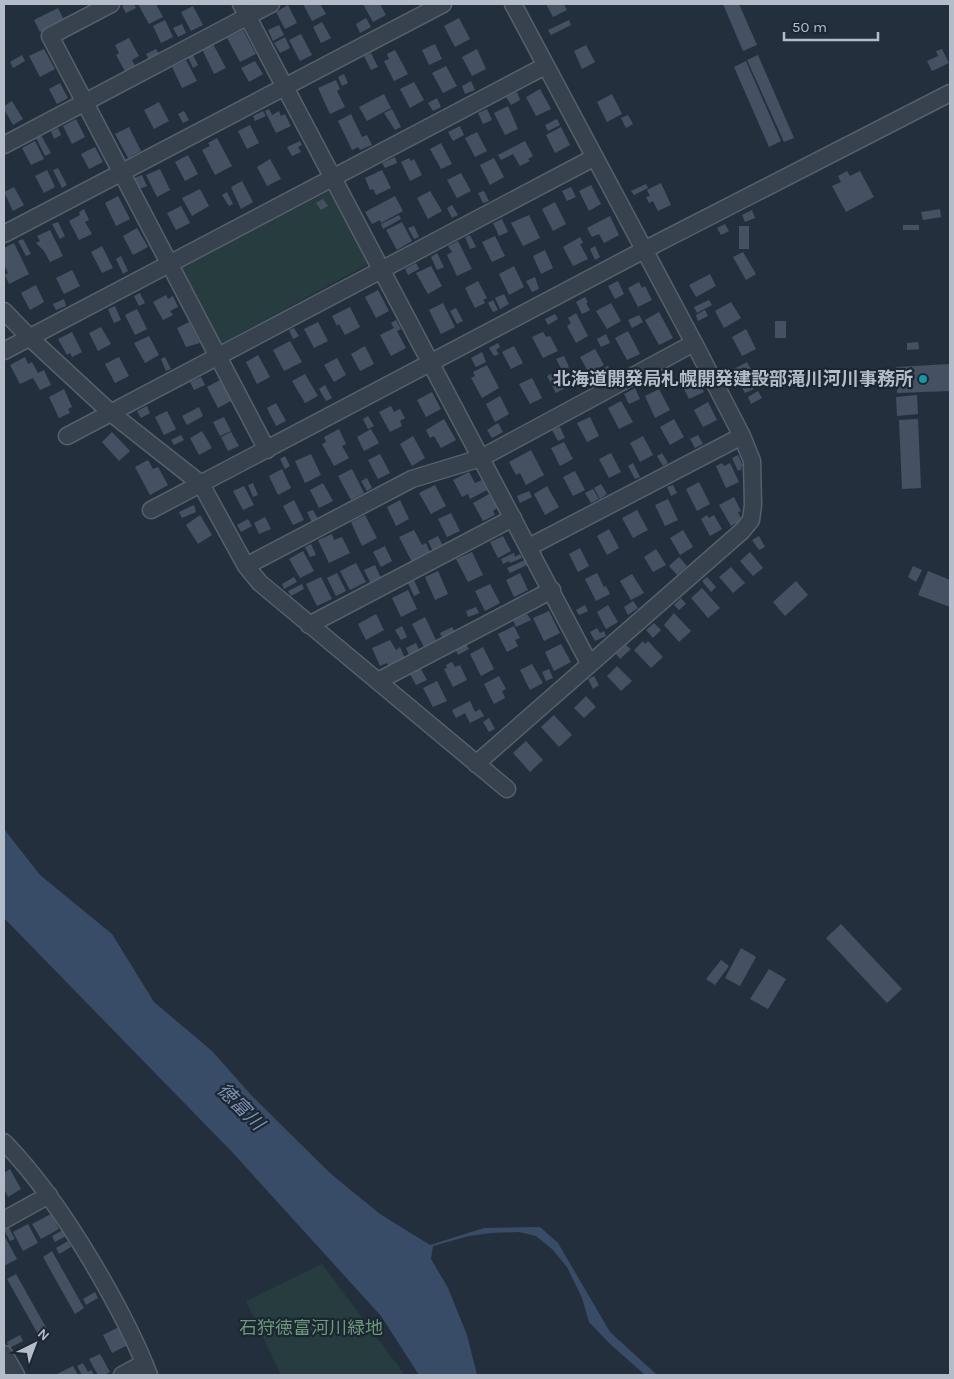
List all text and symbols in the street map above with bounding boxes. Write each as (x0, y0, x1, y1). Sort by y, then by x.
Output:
scale bar (784, 10, 878, 42)
text: 50 m (792, 18, 827, 36)
place label: 北海道開発局札幌開発建設部滝川河川事務所 (553, 368, 913, 390)
marker: 北海道開発局札幌開発建設部滝川河川事務所 (917, 373, 929, 385)
water label: 徳富川 (212, 1079, 270, 1136)
park label: 石狩徳富河川緑地 (239, 1317, 383, 1339)
north arrow (10, 1319, 60, 1369)
text: N (34, 1325, 53, 1344)

